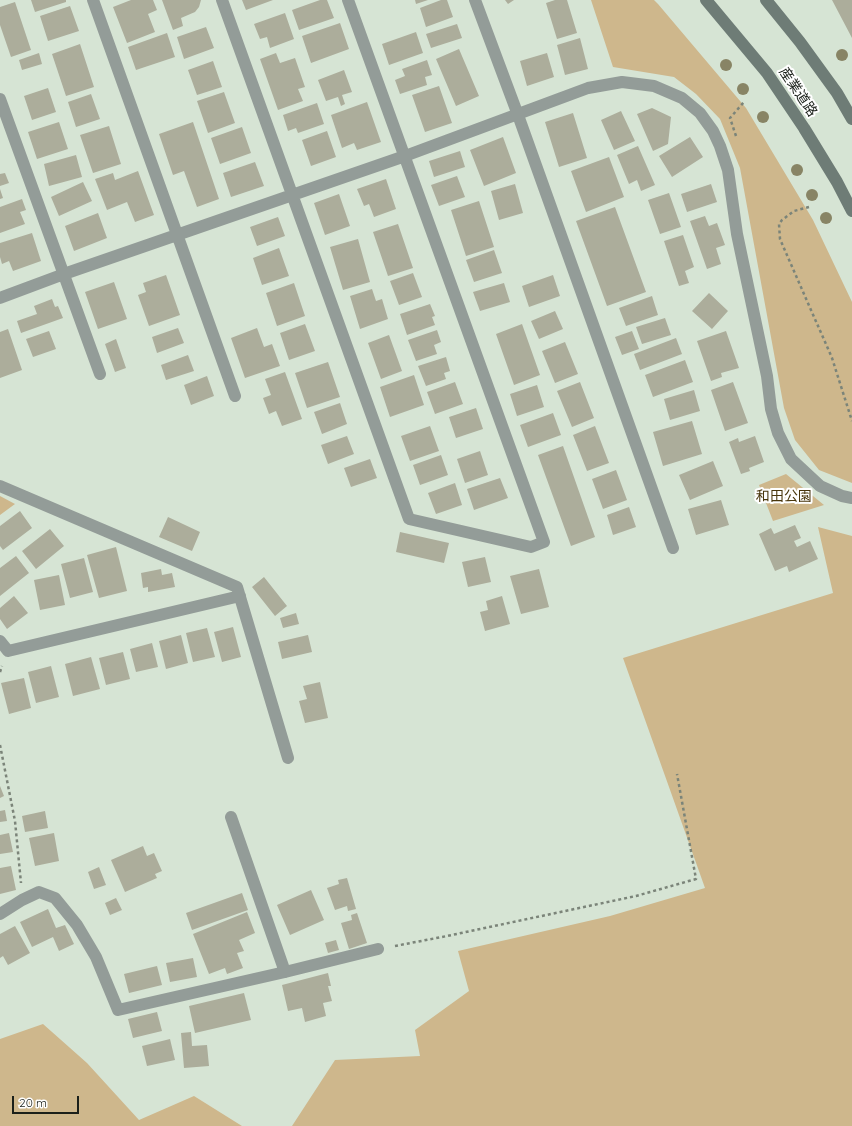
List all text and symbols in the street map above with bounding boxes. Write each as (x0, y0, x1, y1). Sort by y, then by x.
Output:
street label: 産業道路 (775, 64, 821, 120)
park label: 和田公園 (756, 489, 812, 505)
scale bar (14, 1088, 81, 1114)
text: 20 m (19, 1095, 47, 1110)

